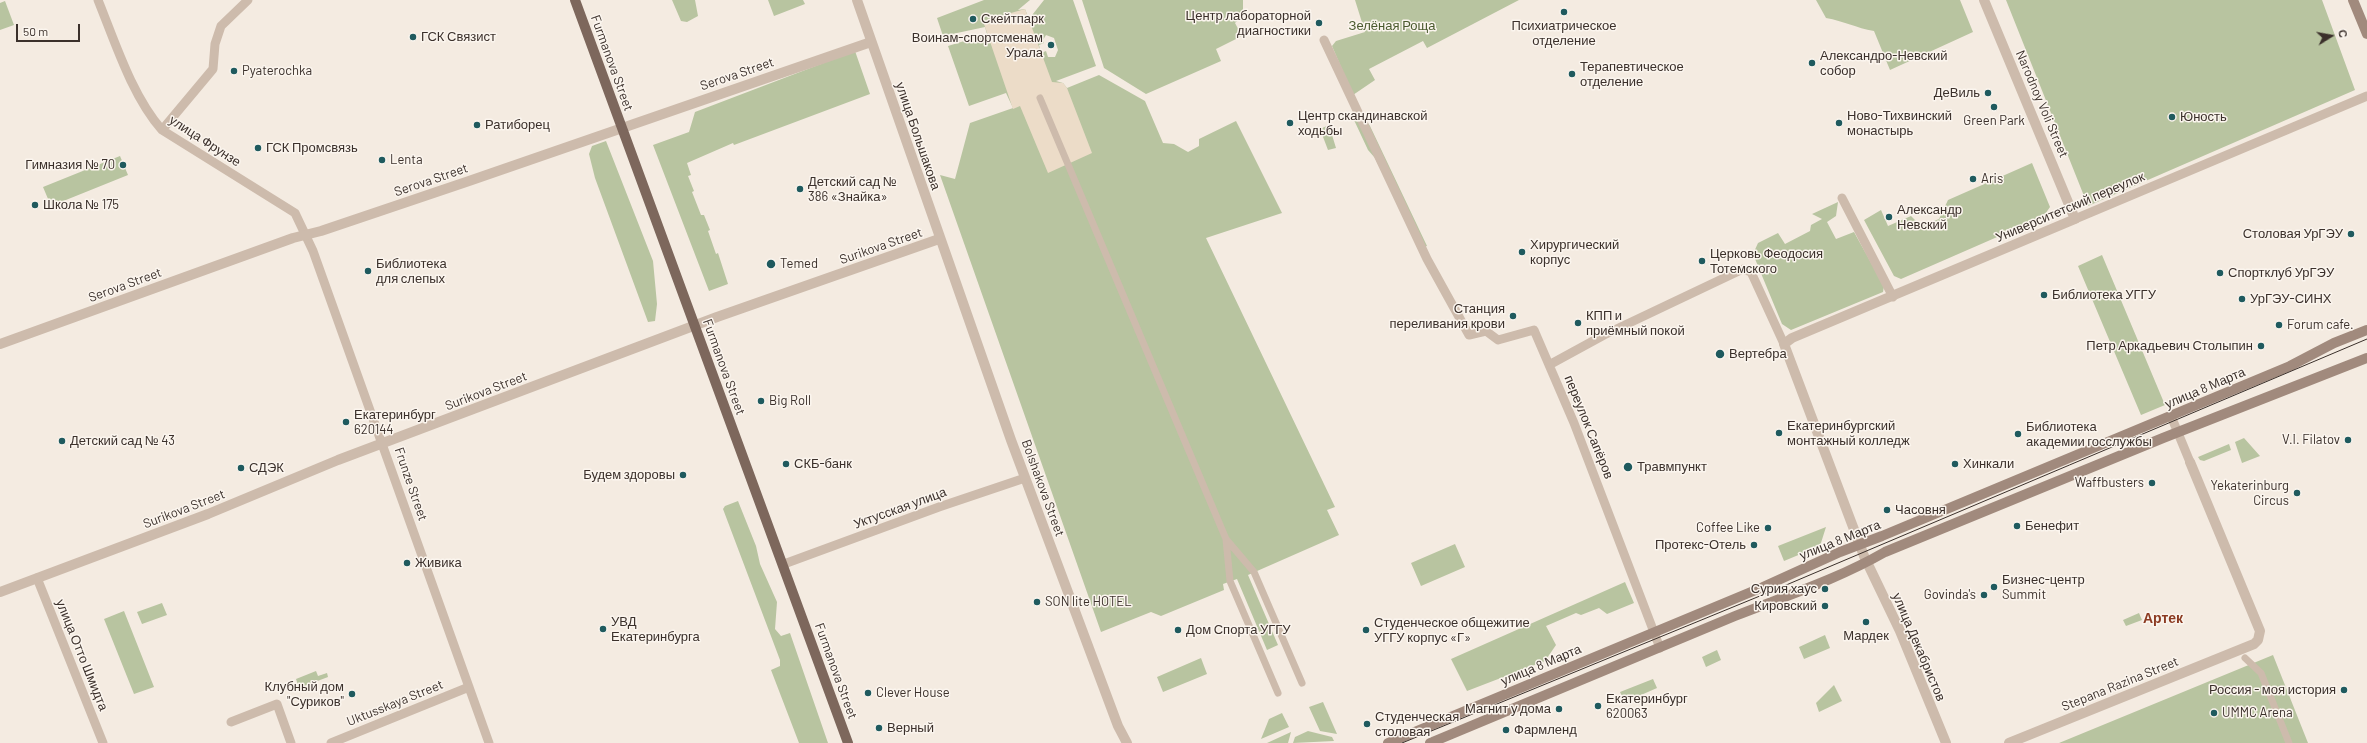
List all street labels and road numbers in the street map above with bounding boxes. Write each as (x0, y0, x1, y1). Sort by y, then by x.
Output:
street label: Furmanova Street (587, 13, 637, 113)
street label: Narodnoy Voli Street (2012, 48, 2072, 160)
street label: Serova Street (698, 54, 776, 94)
street label: улица Большакова (892, 80, 944, 192)
street label: улица Фрунзе (166, 112, 244, 170)
street label: Serova Street (392, 160, 470, 200)
street label: Университетский переулок (1993, 169, 2147, 245)
street label: Surikova Street (838, 225, 924, 267)
street label: Serova Street (86, 265, 164, 305)
street label: Furmanova Street (699, 317, 749, 417)
street label: улица 8 Марта (2162, 364, 2248, 412)
street label: Surikova Street (443, 368, 529, 414)
street label: переулок Сапёров (1561, 373, 1617, 481)
street label: Bolshakova Street (1018, 437, 1068, 539)
street label: Frunze Street (391, 445, 431, 523)
street label: Уктусская улица (852, 484, 948, 532)
street label: Surikova Street (141, 486, 227, 532)
street label: улица 8 Марта (1797, 517, 1883, 563)
street label: улица Декабристов (1889, 591, 1949, 703)
street label: улица Отто Шмидта (53, 597, 111, 713)
street label: Furmanova Street (811, 621, 861, 721)
street label: улица 8 Марта (1498, 641, 1584, 689)
street label: Stepana Razina Street (2059, 653, 2181, 715)
street label: Uktusskaya Street (345, 677, 445, 729)

